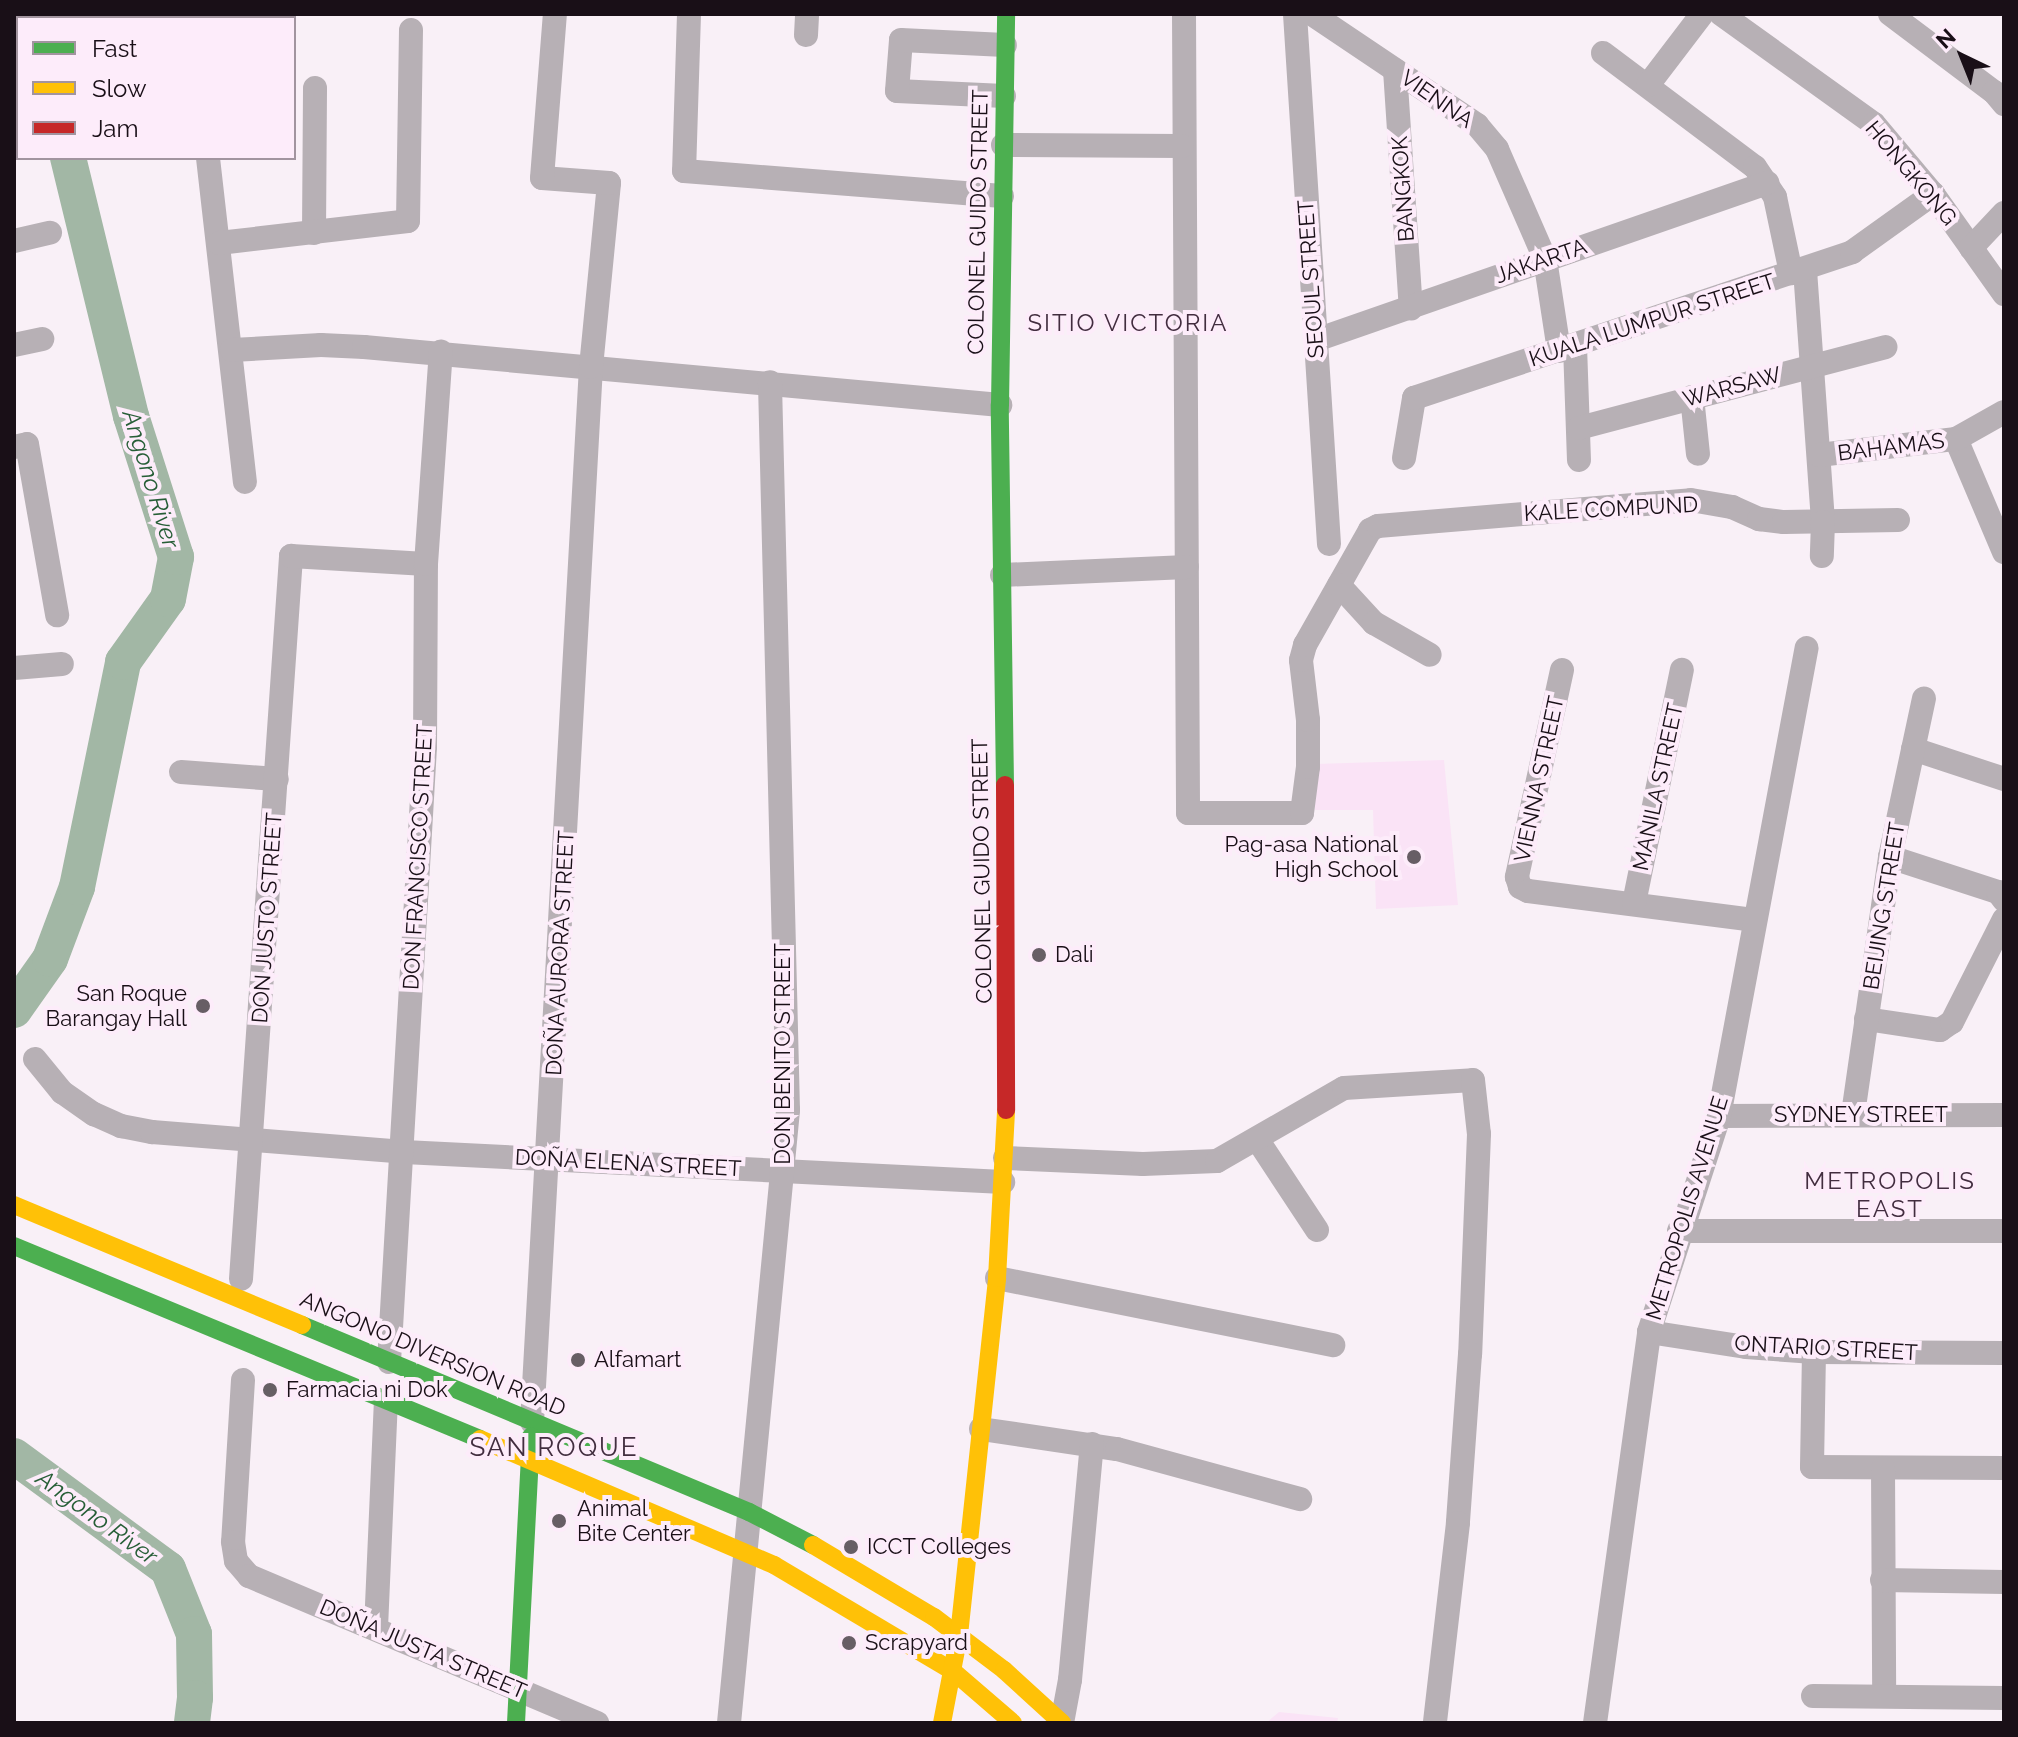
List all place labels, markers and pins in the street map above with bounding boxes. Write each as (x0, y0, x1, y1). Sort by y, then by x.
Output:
place label: Pag-asa National High School (1225, 831, 1398, 882)
marker: Pag-asa National High School (1405, 848, 1423, 866)
place label: Dali (1055, 942, 1093, 968)
marker: Dali (1030, 946, 1048, 964)
place label: San Roque Barangay Hall (45, 980, 187, 1032)
marker: San Roque Barangay Hall (194, 997, 212, 1015)
place label: Alfamart (594, 1347, 681, 1373)
marker: Alfamart (569, 1351, 587, 1369)
place label: Farmacia ni Dok (286, 1377, 448, 1403)
marker: Farmacia ni Dok (261, 1381, 279, 1399)
place label: Animal Bite Center (577, 1495, 691, 1546)
marker: Animal Bite Center (548, 1510, 570, 1532)
place label: ICCT Colleges (867, 1534, 1012, 1560)
marker: ICCT Colleges (842, 1538, 860, 1556)
place label: Scrapyard (865, 1630, 968, 1656)
marker: Scrapyard (840, 1634, 858, 1652)

